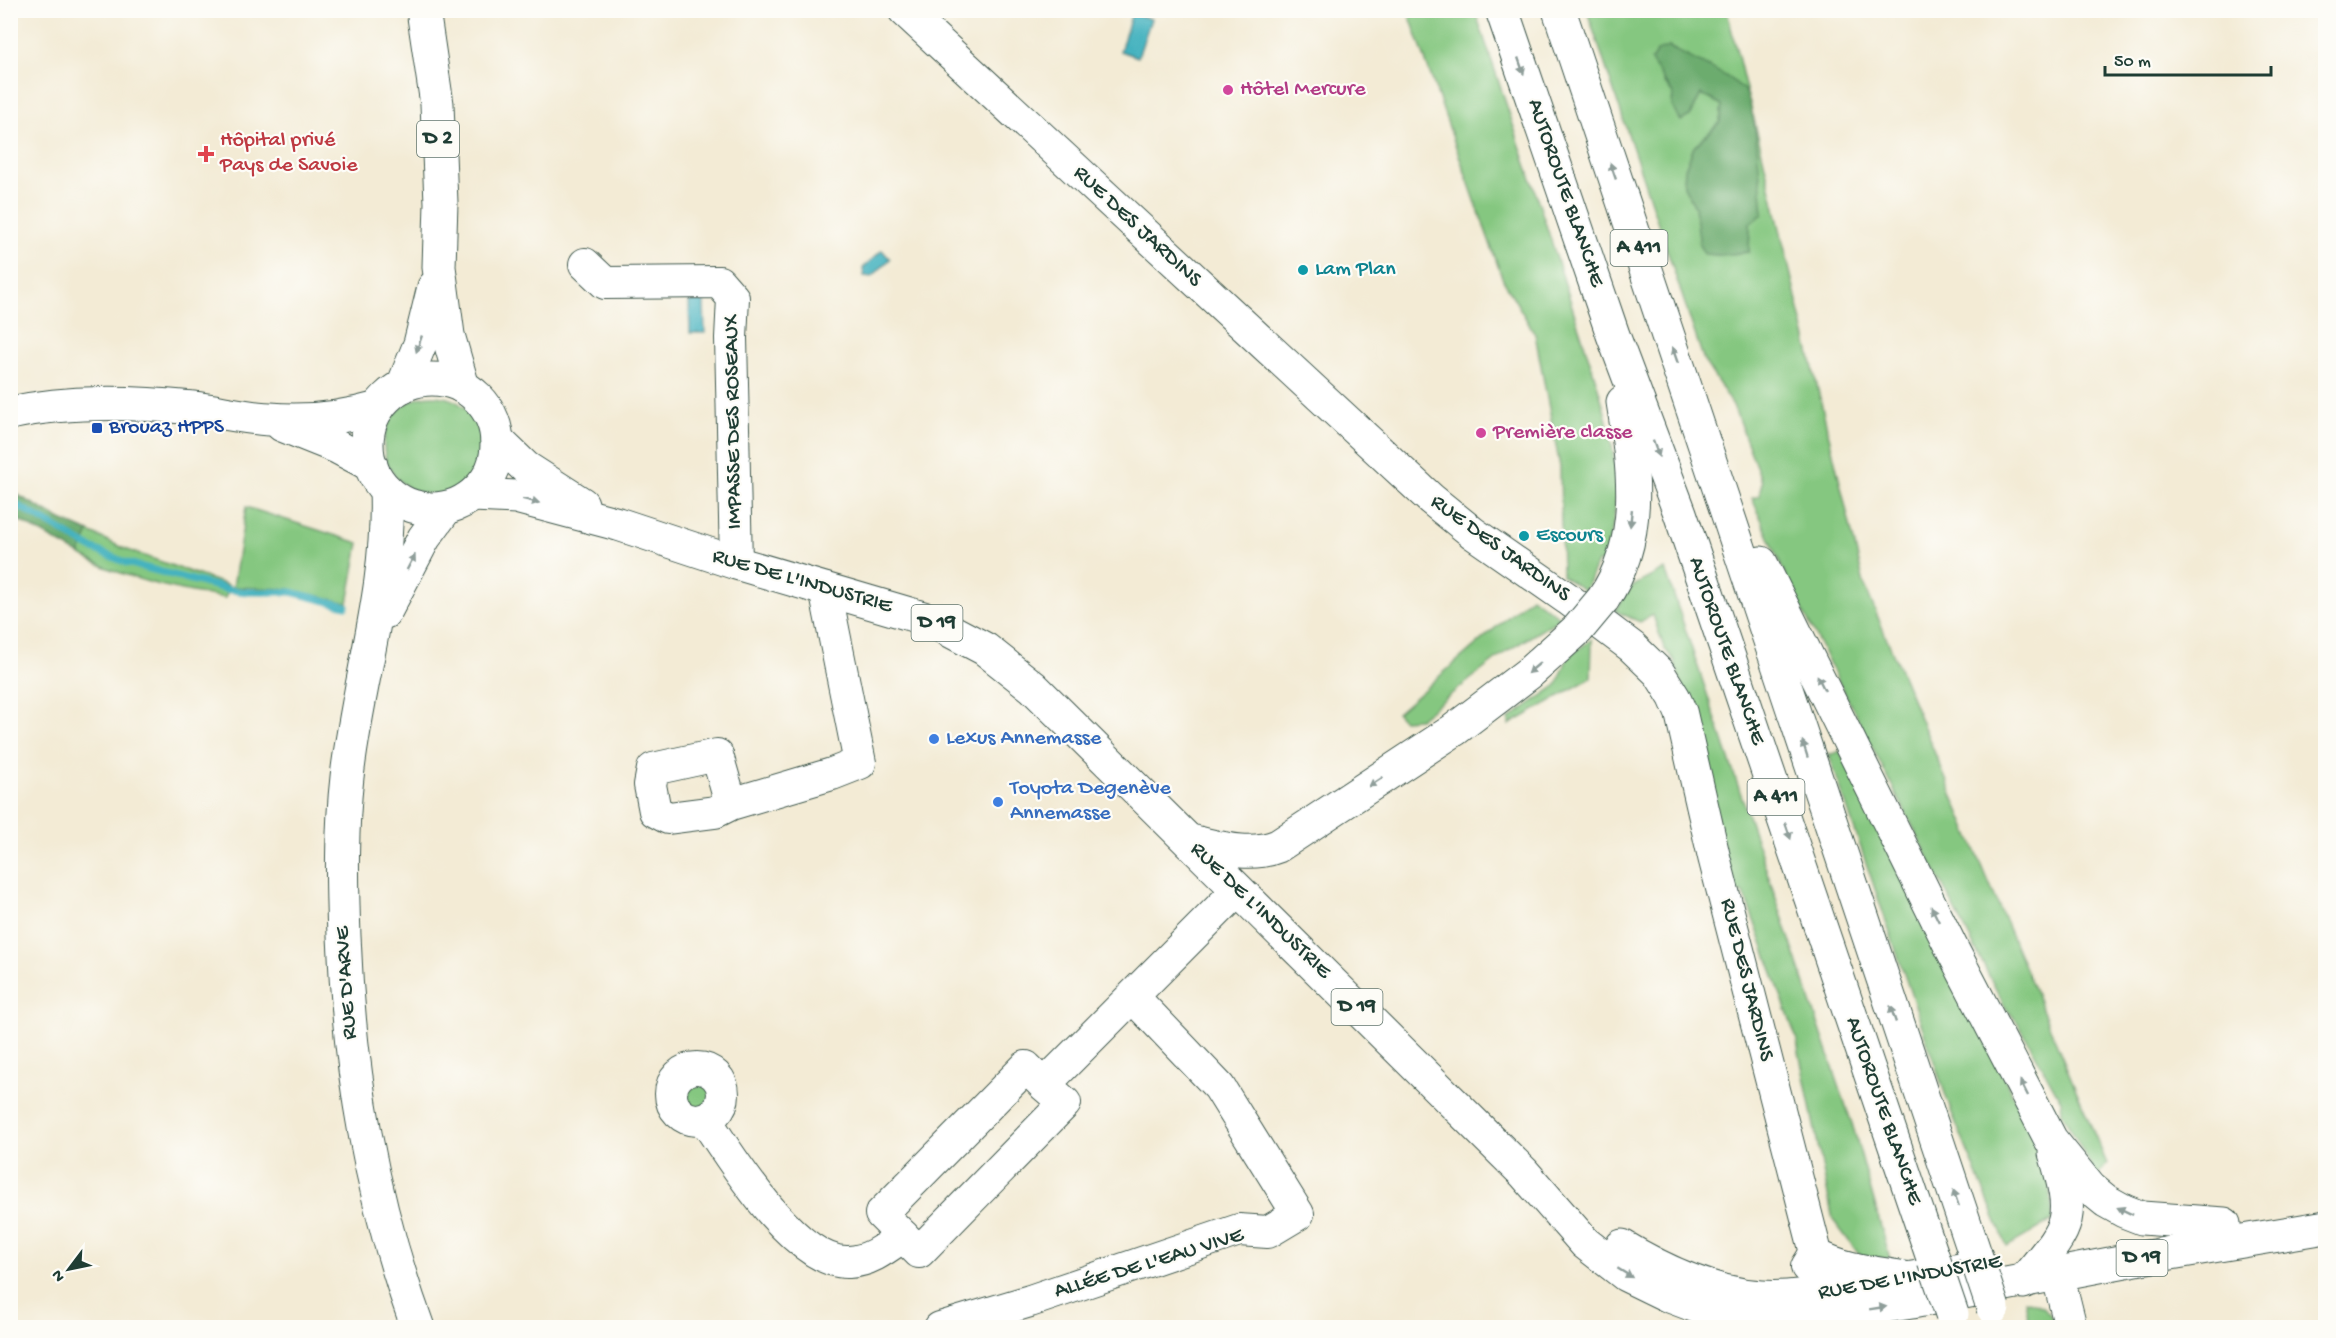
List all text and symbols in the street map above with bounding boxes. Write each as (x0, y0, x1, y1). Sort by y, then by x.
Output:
scale bar (2105, 39, 2272, 77)
text: 50 m (2114, 52, 2151, 73)
one-way arrow (1517, 57, 1527, 75)
place label: Hôtel Mercure (1240, 77, 1366, 103)
marker: Hôtel Mercure (1221, 83, 1235, 97)
street label: AUTOROUTE BLANCHE (1521, 96, 1610, 292)
road number: D 2 (417, 121, 459, 157)
place label: Hôpital privé Pays de Savoie (219, 128, 358, 179)
marker: Hôpital privé Pays de Savoie (197, 145, 215, 163)
street label: RUE DES JARDINS (1067, 161, 1207, 294)
one-way arrow (1608, 162, 1617, 180)
road number: A 411 (1610, 230, 1668, 266)
place label: Lam Plan (1315, 257, 1396, 283)
marker: Lam Plan (1296, 263, 1310, 277)
street label: IMPASSE DES ROSEAUX (719, 313, 749, 529)
one-way arrow (413, 335, 423, 353)
one-way arrow (1670, 346, 1680, 364)
place label: Brouaz HPPS (108, 415, 225, 441)
place label: Première classe (1492, 420, 1633, 446)
marker: Brouaz HPPS (90, 421, 104, 435)
marker: Première classe (1474, 426, 1488, 440)
one-way arrow (1651, 440, 1661, 458)
street label: RUE DES JARDINS (1425, 489, 1576, 609)
one-way arrow (522, 497, 540, 507)
one-way arrow (1627, 508, 1636, 527)
place label: Escours (1536, 523, 1604, 549)
marker: Escours (1517, 529, 1531, 543)
street label: RUE DE L'INDUSTRIE (709, 544, 896, 620)
one-way arrow (406, 554, 416, 571)
street label: AUTOROUTE BLANCHE (1682, 554, 1771, 750)
road number: D 19 (912, 605, 962, 641)
one-way arrow (1526, 662, 1542, 675)
one-way arrow (1817, 674, 1827, 692)
place label: Lexus Annemasse (946, 726, 1102, 752)
marker: Lexus Annemasse (927, 732, 941, 746)
one-way arrow (1800, 740, 1810, 758)
place label: Toyota Degenève Annemasse (1008, 776, 1172, 827)
one-way arrow (1368, 776, 1384, 787)
road number: A 411 (1748, 779, 1804, 815)
marker: Toyota Degenève Annemasse (991, 795, 1005, 809)
one-way arrow (1783, 823, 1793, 841)
street label: RUE DE L'INDUSTRIE (1184, 837, 1337, 986)
street label: RUE DES JARDINS (1713, 896, 1779, 1065)
one-way arrow (1930, 906, 1940, 923)
street label: RUE D'ARVE (330, 924, 364, 1041)
road number: D 19 (1332, 989, 1382, 1025)
one-way arrow (1887, 1005, 1897, 1023)
street label: AUTOROUTE BLANCHE (1839, 1014, 1928, 1210)
one-way arrow (2019, 1079, 2029, 1096)
one-way arrow (1951, 1189, 1960, 1207)
one-way arrow (2116, 1206, 2133, 1215)
street label: ALLÉE DE L'EAU VIVE (1051, 1222, 1248, 1305)
north arrow (39, 1239, 99, 1299)
road number: D 19 (2116, 1240, 2168, 1276)
street label: RUE DE L'INDUSTRIE (1816, 1249, 2005, 1307)
text: N (48, 1265, 70, 1285)
one-way arrow (1617, 1267, 1633, 1278)
one-way arrow (1868, 1303, 1887, 1312)

